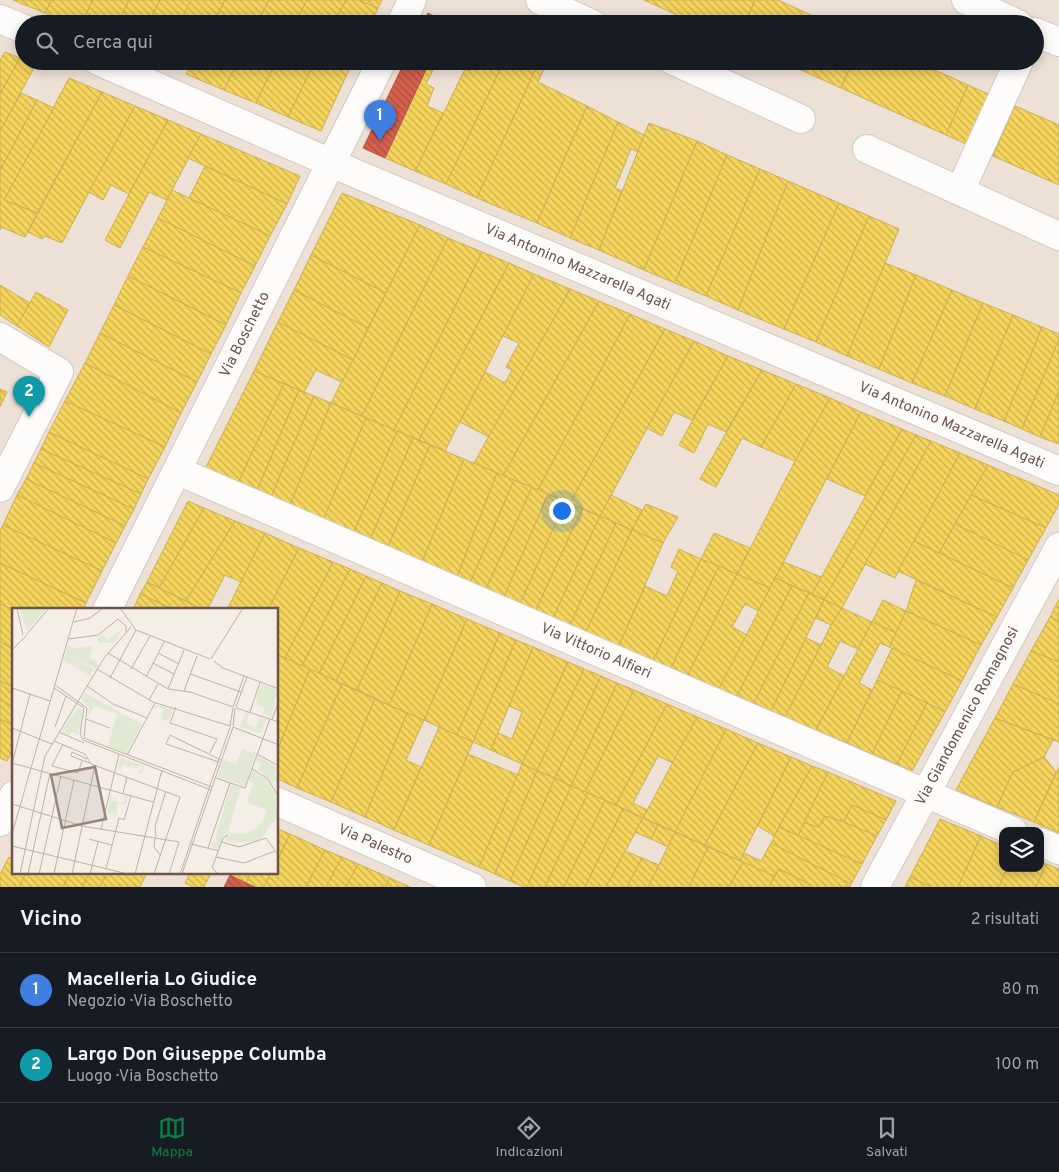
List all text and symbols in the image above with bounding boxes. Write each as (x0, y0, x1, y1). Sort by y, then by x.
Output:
search box (15, 15, 1044, 70)
icon: search (33, 29, 61, 57)
text: Cerca qui (73, 31, 153, 55)
pin: 1 (364, 100, 396, 141)
street label: Via Antonino Mazzarella Agati (482, 220, 673, 315)
street label: Via Boschetto (215, 289, 274, 381)
pin: 2 (13, 376, 45, 417)
street label: Via Antonino Mazzarella Agati (856, 378, 1047, 473)
your location (549, 498, 575, 524)
inset map (12, 608, 279, 874)
street label: Via Vittorio Alfieri (537, 619, 654, 683)
street label: Via Giandomenico Romagnosi (911, 624, 1023, 809)
street label: Via Palestro (335, 820, 415, 869)
map controls (999, 827, 1044, 872)
button: layers (999, 827, 1044, 872)
text: Vicino (20, 906, 82, 933)
text: 2 risultati (971, 910, 1039, 930)
text: Macelleria Lo Giudice (67, 968, 257, 992)
text: 1 (33, 980, 39, 1000)
text: 80 m (1002, 980, 1039, 1000)
text: Negozio · Via Boschetto (67, 992, 233, 1012)
text: Largo Don Giuseppe Columba (67, 1043, 327, 1067)
text: 2 (31, 1055, 41, 1075)
text: 100 m (995, 1055, 1039, 1075)
text: Luogo · Via Boschetto (67, 1067, 219, 1087)
tab: Mappa (151, 1114, 193, 1161)
tab: Indicazioni (496, 1114, 563, 1161)
tab: Salvati (866, 1114, 908, 1161)

